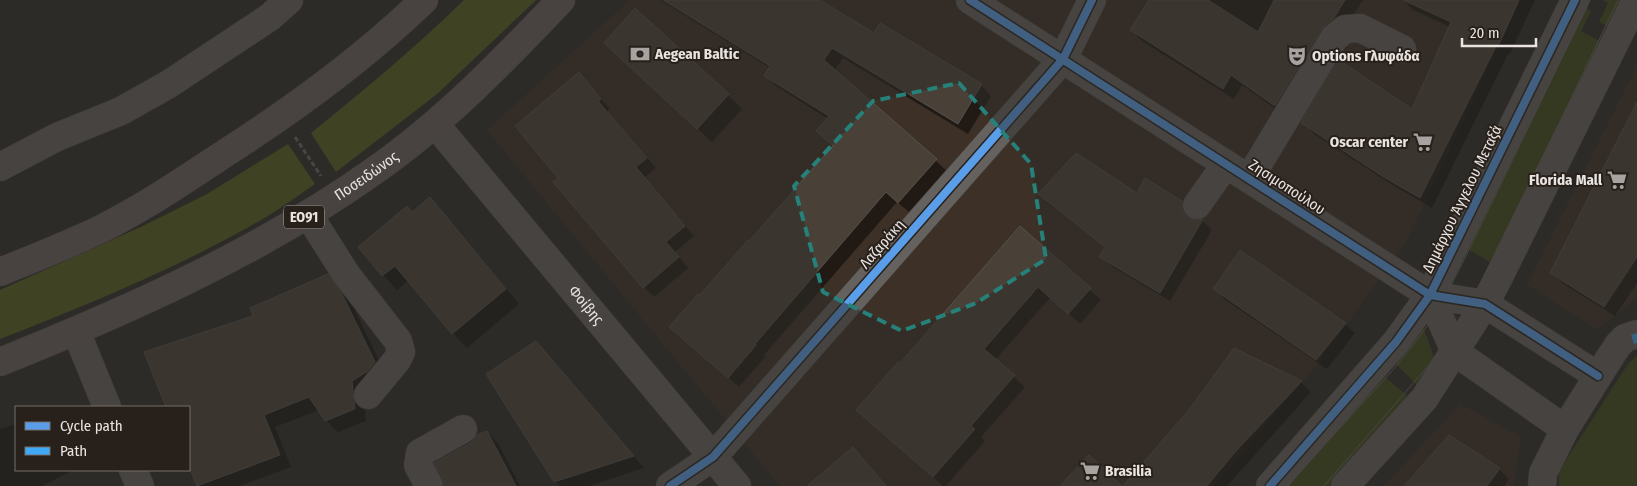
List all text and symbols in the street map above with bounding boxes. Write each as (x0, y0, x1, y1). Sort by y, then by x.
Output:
scale bar (1462, 15, 1536, 47)
text: 20 m (1470, 24, 1500, 42)
bank icon: Aegean Baltic (629, 43, 651, 65)
place label: Aegean Baltic (654, 45, 740, 63)
theatre icon: Options Γλυφάδα (1286, 45, 1308, 67)
place label: Options Γλυφάδα (1312, 47, 1420, 65)
street label: Δημάρχου Άγγελου Μεταξά (1418, 122, 1506, 276)
supermarket icon: Oscar center (1412, 131, 1434, 153)
place label: Oscar center (1330, 133, 1408, 151)
street label: Ποσειδώνος (331, 147, 403, 204)
street label: Ζησιμοπούλου (1245, 156, 1329, 218)
supermarket icon: Florida Mall (1606, 169, 1628, 191)
place label: Florida Mall (1529, 171, 1603, 189)
road number: ΕΟ91 (284, 206, 324, 228)
street label: Λαζαράκη (856, 216, 908, 272)
street label: Φοίβης (565, 282, 608, 329)
legend (15, 406, 190, 471)
text: Cycle path (60, 417, 123, 435)
text: Path (60, 442, 87, 460)
supermarket icon: Brasilia (1079, 460, 1101, 482)
place label: Brasilia (1105, 462, 1152, 480)

